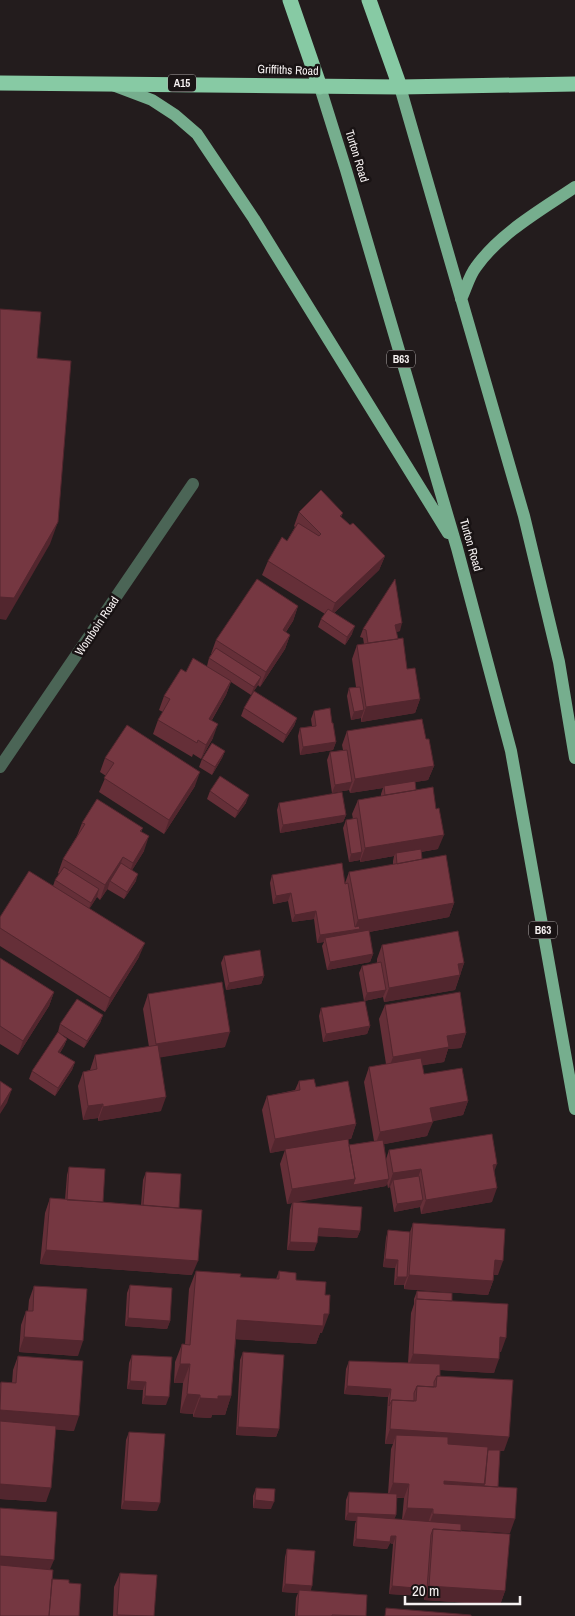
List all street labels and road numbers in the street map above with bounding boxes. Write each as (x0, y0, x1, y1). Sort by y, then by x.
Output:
street label: Griffiths Road (257, 61, 319, 79)
road number: A15 (168, 75, 196, 92)
street label: Turton Road (341, 128, 373, 184)
road number: B63 (387, 350, 415, 368)
street label: Turton Road (456, 517, 486, 573)
street label: Womboin Road (71, 593, 123, 659)
road number: B63 (529, 922, 557, 938)

